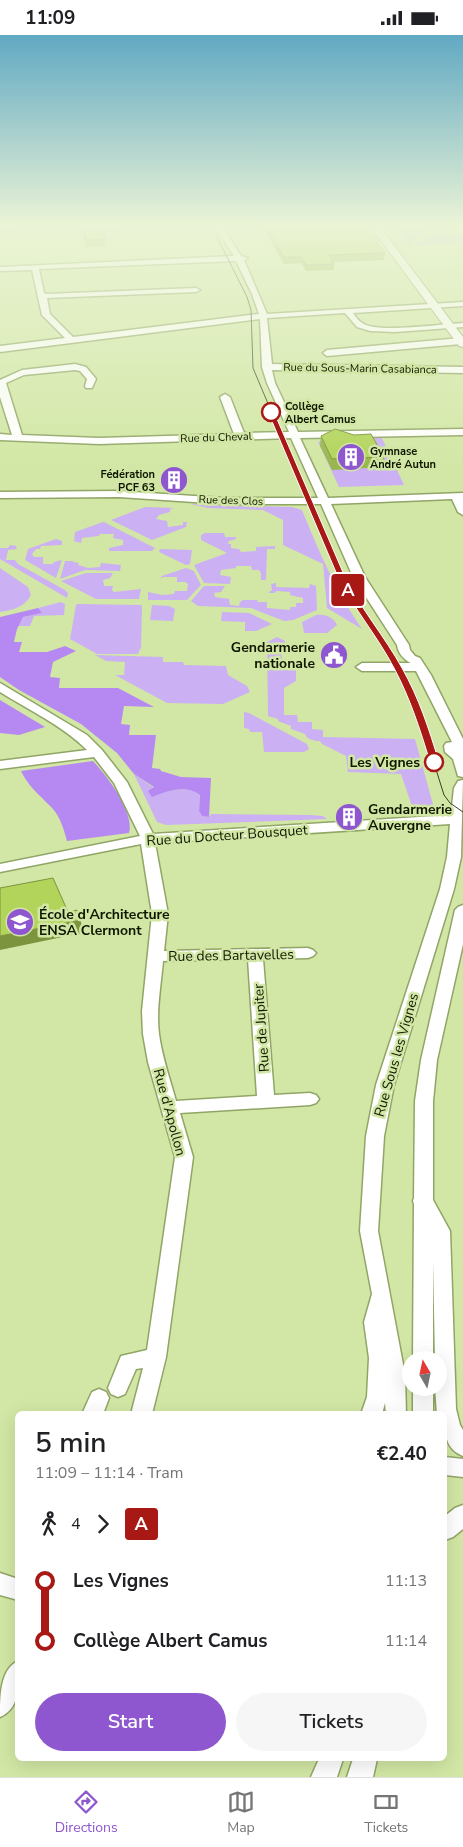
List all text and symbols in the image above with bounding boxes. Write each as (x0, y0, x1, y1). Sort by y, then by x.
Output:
text: 11:09 (25, 5, 75, 31)
street label: Rue du Sous-Marin Casabianca (283, 360, 437, 377)
place label: Collège Albert Camus (285, 399, 356, 427)
marker: Collège Albert Camus (261, 402, 281, 422)
street label: Rue du Cheval (180, 429, 253, 446)
building icon: Gymnase André Autun (336, 442, 366, 472)
place label: Gymnase André Autun (370, 444, 436, 472)
building icon: Fédération PCF 63 (159, 465, 189, 495)
place label: Fédération PCF 63 (100, 467, 155, 495)
street label: Rue des Clos (198, 492, 264, 509)
line badge: A (332, 574, 364, 606)
text: A (341, 578, 355, 602)
place label: Gendarmerie nationale (231, 638, 315, 673)
public building icon: Gendarmerie nationale (319, 640, 349, 670)
marker: Les Vignes (424, 752, 444, 772)
place label: Les Vignes (349, 753, 420, 772)
place label: Gendarmerie Auvergne (368, 800, 453, 835)
building icon: Gendarmerie Auvergne (334, 802, 364, 832)
street label: Rue du Docteur Bousquet (146, 820, 308, 851)
place label: École d'Architecture ENSA Clermont (39, 905, 170, 940)
school or university icon: École d'Architecture ENSA Clermont (5, 907, 35, 937)
street label: Rue des Bartavelles (168, 945, 294, 966)
street label: Rue de Jupiter (249, 983, 274, 1073)
street label: Rue Sous les Vignes (370, 991, 423, 1119)
street label: Rue d'Apollon (149, 1066, 190, 1158)
north arrow (402, 1351, 448, 1396)
map controls (402, 1351, 447, 1396)
text: 5 min (35, 1424, 106, 1462)
text: €2.40 (377, 1441, 427, 1467)
text: 11:09 – 11:14 · Tram (35, 1462, 183, 1484)
icon: walk (35, 1510, 63, 1538)
icon: forward (89, 1510, 117, 1538)
text: A (135, 1512, 148, 1536)
text: 4 (71, 1513, 81, 1535)
text: Les Vignes (73, 1568, 169, 1594)
text: 11:13 (385, 1570, 427, 1592)
text: Collège Albert Camus (73, 1628, 268, 1654)
text: 11:14 (385, 1630, 427, 1652)
button: Start (35, 1693, 226, 1751)
button: Tickets (236, 1693, 427, 1751)
tab: Directions (55, 1788, 118, 1837)
tab: Map (227, 1788, 255, 1837)
tab: Tickets (364, 1788, 408, 1837)

